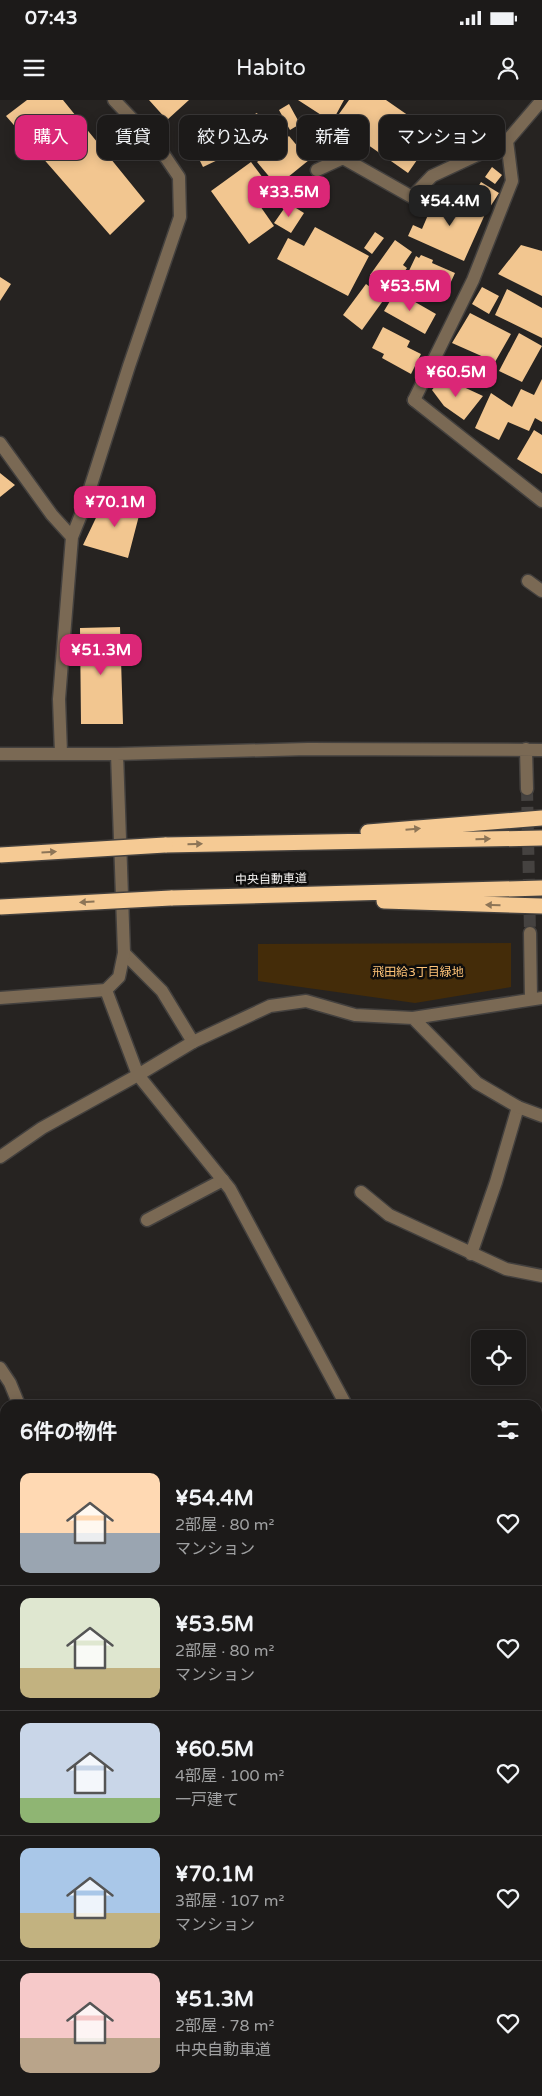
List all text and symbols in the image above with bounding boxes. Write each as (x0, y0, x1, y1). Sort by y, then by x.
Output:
text: 07:43 (25, 7, 78, 29)
icon: menu (20, 54, 48, 82)
icon: person (494, 54, 522, 82)
text: Habito (236, 55, 306, 81)
chip: 購入 (15, 115, 87, 160)
chip: 賃貸 (97, 115, 169, 160)
chip: 絞り込み (179, 115, 287, 160)
chip: 新着 (297, 115, 369, 160)
chip: マンション (379, 115, 505, 160)
pin: ¥33.5M (248, 176, 330, 218)
text: ¥33.5M (259, 182, 319, 202)
pin: ¥54.4M (409, 184, 491, 227)
text: ¥54.4M (420, 191, 480, 211)
pin: ¥53.5M (369, 270, 451, 312)
text: ¥53.5M (380, 276, 440, 296)
pin: ¥60.5M (415, 356, 497, 398)
text: ¥60.5M (426, 362, 486, 382)
pin: ¥70.1M (74, 486, 156, 528)
text: ¥70.1M (85, 492, 145, 512)
pin: ¥51.3M (60, 634, 142, 676)
text: ¥51.3M (71, 640, 131, 660)
one-way arrow (405, 824, 421, 832)
one-way arrow (476, 835, 492, 843)
one-way arrow (187, 840, 203, 848)
one-way arrow (41, 847, 57, 855)
street label: 中央自動車道 (235, 871, 307, 887)
one-way arrow (79, 899, 95, 907)
one-way arrow (485, 901, 501, 909)
park label: 飛田給3丁目緑地 (372, 965, 464, 979)
map controls (471, 1330, 526, 1385)
button: locate (471, 1330, 526, 1385)
icon: filters (494, 1416, 522, 1444)
text: 6件の物件 (20, 1420, 117, 1445)
text: ¥54.4M (175, 1486, 254, 1511)
icon: home (60, 1493, 120, 1553)
icon: heart (494, 1509, 522, 1537)
text: 2部屋 · 80 m² (175, 1515, 274, 1535)
text: マンション (175, 1539, 255, 1559)
text: ¥53.5M (175, 1612, 254, 1637)
icon: home (60, 1618, 120, 1678)
icon: heart (494, 1634, 522, 1662)
text: 2部屋 · 80 m² (175, 1641, 274, 1661)
text: マンション (175, 1665, 255, 1685)
text: ¥60.5M (175, 1737, 254, 1762)
icon: home (60, 1743, 120, 1803)
icon: heart (494, 1759, 522, 1787)
text: 4部屋 · 100 m² (175, 1766, 284, 1786)
text: 一戸建て (175, 1790, 239, 1810)
text: ¥70.1M (175, 1862, 254, 1887)
icon: home (60, 1868, 120, 1928)
icon: heart (494, 1884, 522, 1912)
text: 3部屋 · 107 m² (175, 1891, 284, 1911)
text: マンション (175, 1915, 255, 1935)
text: ¥51.3M (175, 1987, 254, 2012)
icon: home (60, 1993, 120, 2053)
icon: heart (494, 2009, 522, 2037)
text: 2部屋 · 78 m² (175, 2016, 274, 2036)
text: 中央自動車道 (175, 2040, 271, 2060)

